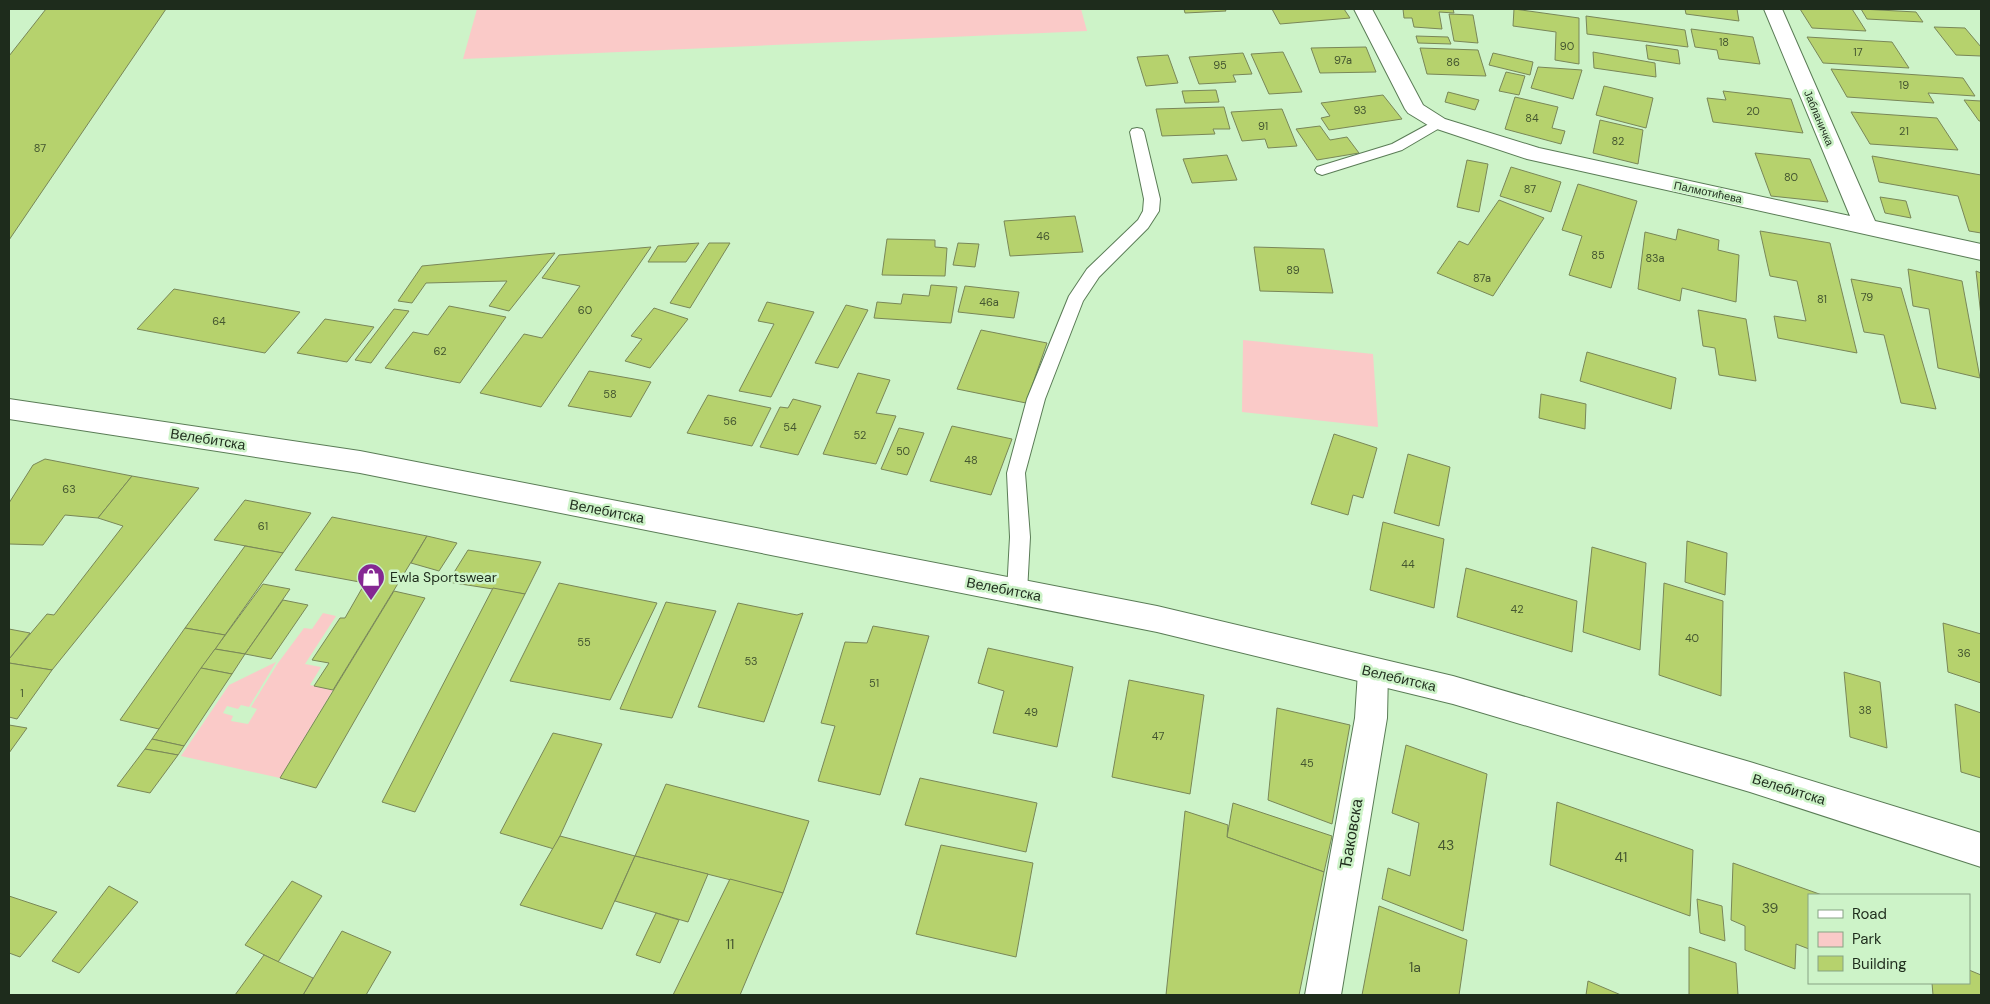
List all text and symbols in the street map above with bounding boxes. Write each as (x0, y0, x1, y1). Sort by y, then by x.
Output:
house number: 18 (1719, 35, 1729, 49)
house number: 90 (1560, 39, 1574, 53)
house number: 17 (1853, 45, 1863, 59)
house number: 97a (1334, 53, 1352, 67)
house number: 86 (1446, 55, 1460, 69)
house number: 95 (1213, 58, 1227, 72)
house number: 19 (1899, 78, 1909, 92)
street label: Јабланичка (1801, 88, 1837, 149)
house number: 93 (1353, 103, 1367, 117)
house number: 20 (1746, 104, 1760, 118)
house number: 84 (1525, 111, 1539, 125)
house number: 91 (1258, 119, 1268, 133)
house number: 21 (1899, 124, 1909, 138)
house number: 82 (1612, 134, 1624, 148)
house number: 87 (34, 141, 46, 155)
house number: 80 (1784, 170, 1798, 184)
street label: Палмотићева (1673, 178, 1744, 206)
house number: 87 (1524, 182, 1536, 196)
house number: 46 (1036, 229, 1050, 243)
house number: 85 (1591, 248, 1605, 262)
house number: 83a (1645, 251, 1665, 265)
house number: 89 (1286, 263, 1300, 277)
house number: 87a (1473, 271, 1491, 285)
house number: 79 (1861, 290, 1873, 304)
house number: 81 (1817, 292, 1827, 306)
house number: 46a (979, 295, 999, 309)
house number: 60 (578, 303, 592, 317)
house number: 64 (212, 314, 226, 328)
house number: 62 (434, 344, 446, 358)
house number: 58 (603, 387, 617, 401)
house number: 56 (723, 414, 737, 428)
house number: 54 (783, 420, 797, 434)
street label: Велебитска (169, 424, 247, 454)
house number: 52 (854, 428, 866, 442)
house number: 50 (896, 444, 910, 458)
house number: 48 (964, 453, 978, 467)
house number: 63 (62, 482, 76, 496)
street label: Велебитска (568, 495, 646, 527)
house number: 61 (258, 519, 268, 533)
house number: 44 (1401, 557, 1415, 571)
shop icon: Ewla Sportswear (356, 562, 386, 601)
place label: Ewla Sportswear (390, 568, 497, 586)
street label: Велебитска (965, 573, 1043, 605)
house number: 42 (1510, 602, 1524, 616)
house number: 40 (1685, 631, 1699, 645)
house number: 55 (577, 635, 591, 649)
house number: 36 (1957, 646, 1971, 660)
house number: 53 (744, 654, 758, 668)
street label: Велебитска (1360, 661, 1438, 695)
house number: 51 (869, 676, 879, 690)
house number: 1 (20, 686, 24, 700)
house number: 38 (1858, 703, 1872, 717)
house number: 49 (1024, 705, 1038, 719)
house number: 47 (1152, 729, 1164, 743)
house number: 45 (1300, 756, 1314, 770)
street label: Велебитска (1750, 769, 1828, 809)
street label: Ђаковска (1334, 797, 1368, 871)
house number: 43 (1438, 836, 1454, 854)
house number: 41 (1615, 848, 1627, 866)
legend (1808, 894, 1970, 984)
house number: 39 (1762, 899, 1779, 917)
text: Road (1852, 904, 1887, 924)
text: Park (1852, 929, 1882, 949)
house number: 11 (726, 935, 734, 953)
text: Building (1852, 954, 1907, 974)
house number: 1a (1409, 958, 1421, 976)

